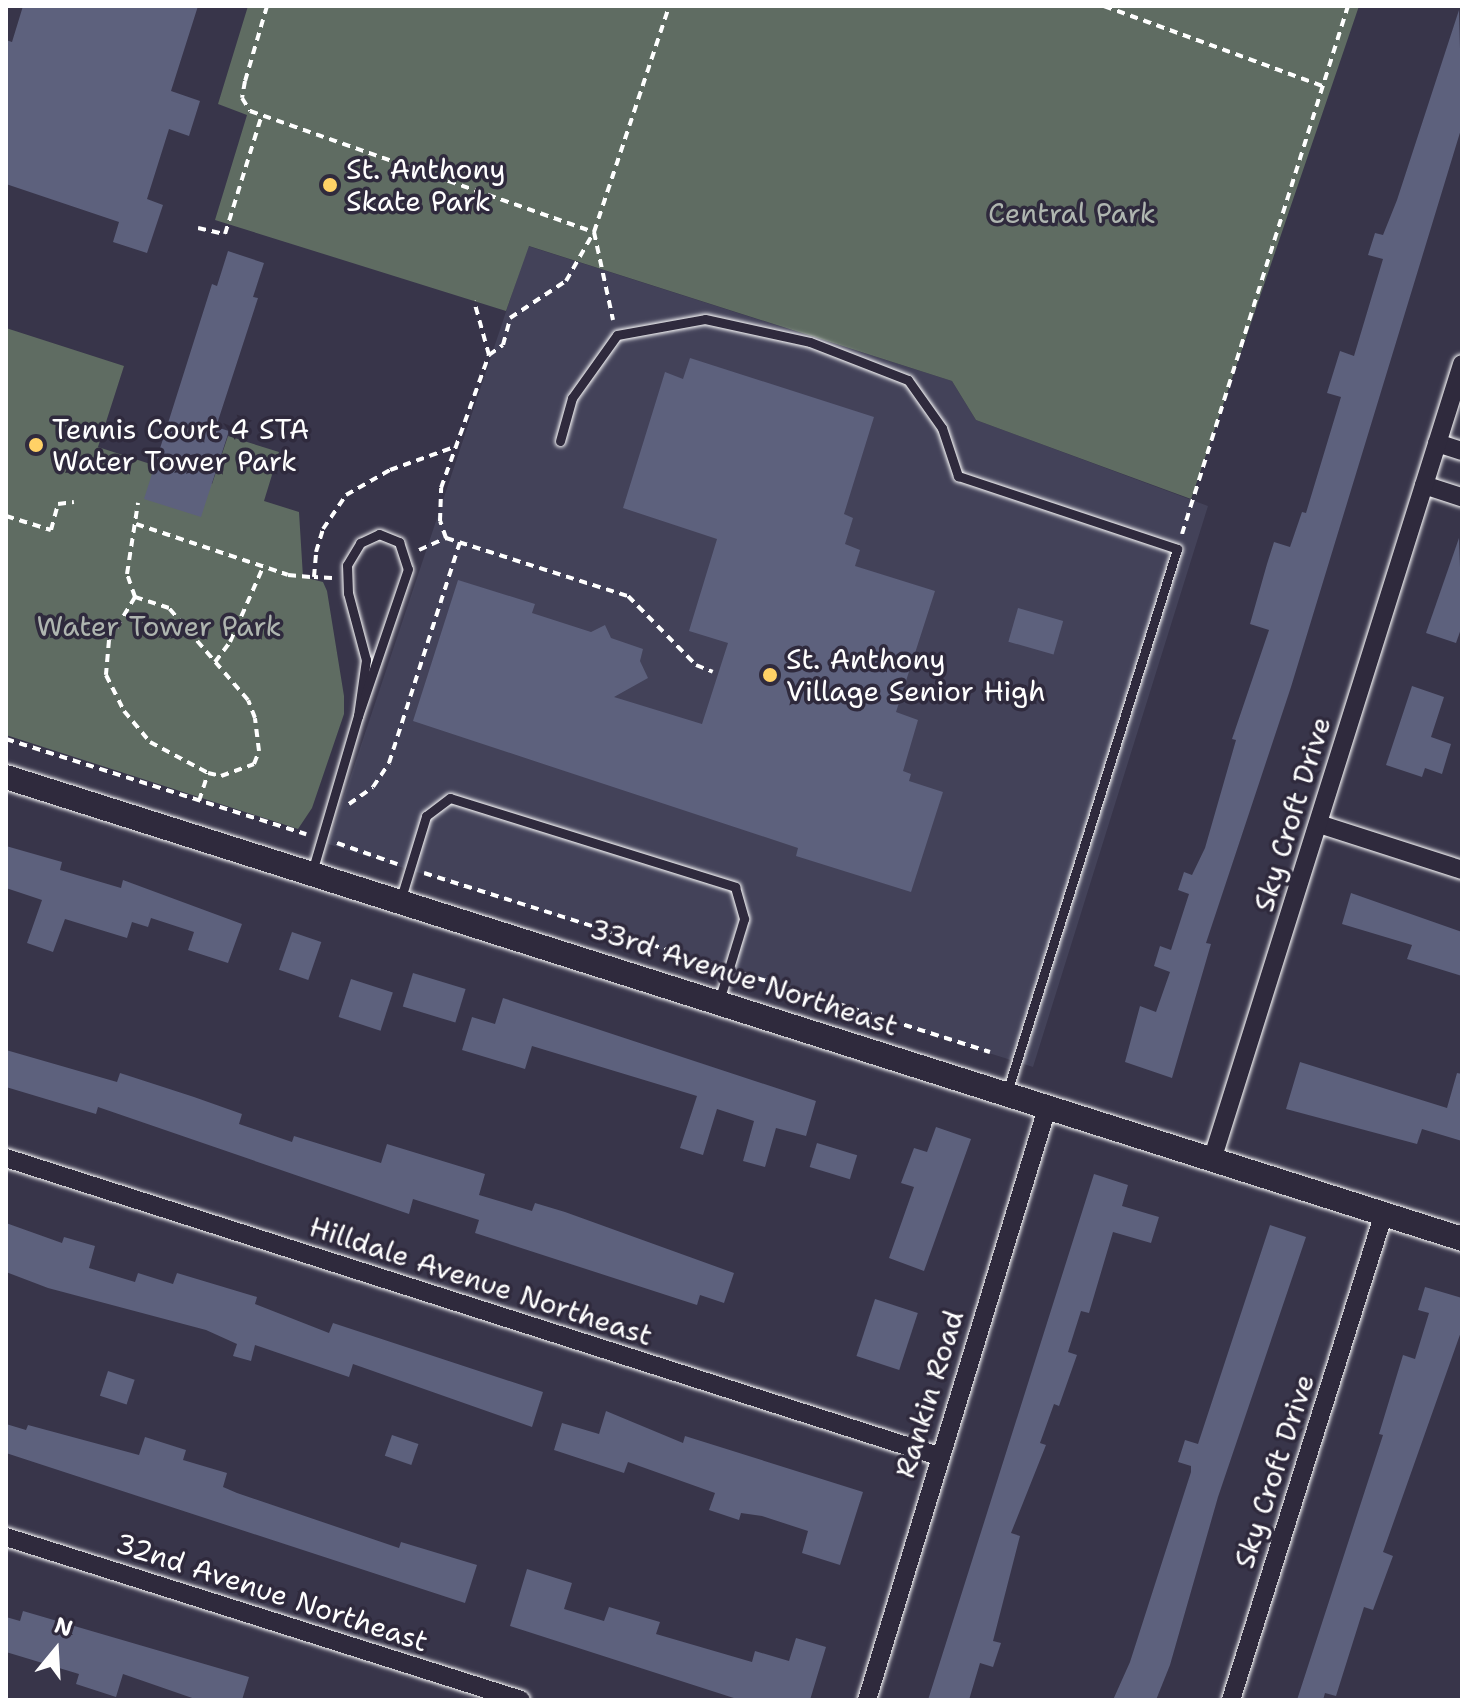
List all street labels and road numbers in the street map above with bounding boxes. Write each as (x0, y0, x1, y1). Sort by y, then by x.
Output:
street label: Sky Croft Drive (1246, 713, 1338, 915)
street label: 33rd Avenue Northeast (586, 911, 902, 1043)
street label: Hilldale Avenue Northeast (305, 1210, 657, 1352)
street label: Rankin Road (888, 1306, 970, 1482)
street label: Sky Croft Drive (1227, 1370, 1321, 1572)
street label: 32nd Avenue Northeast (112, 1526, 432, 1658)

